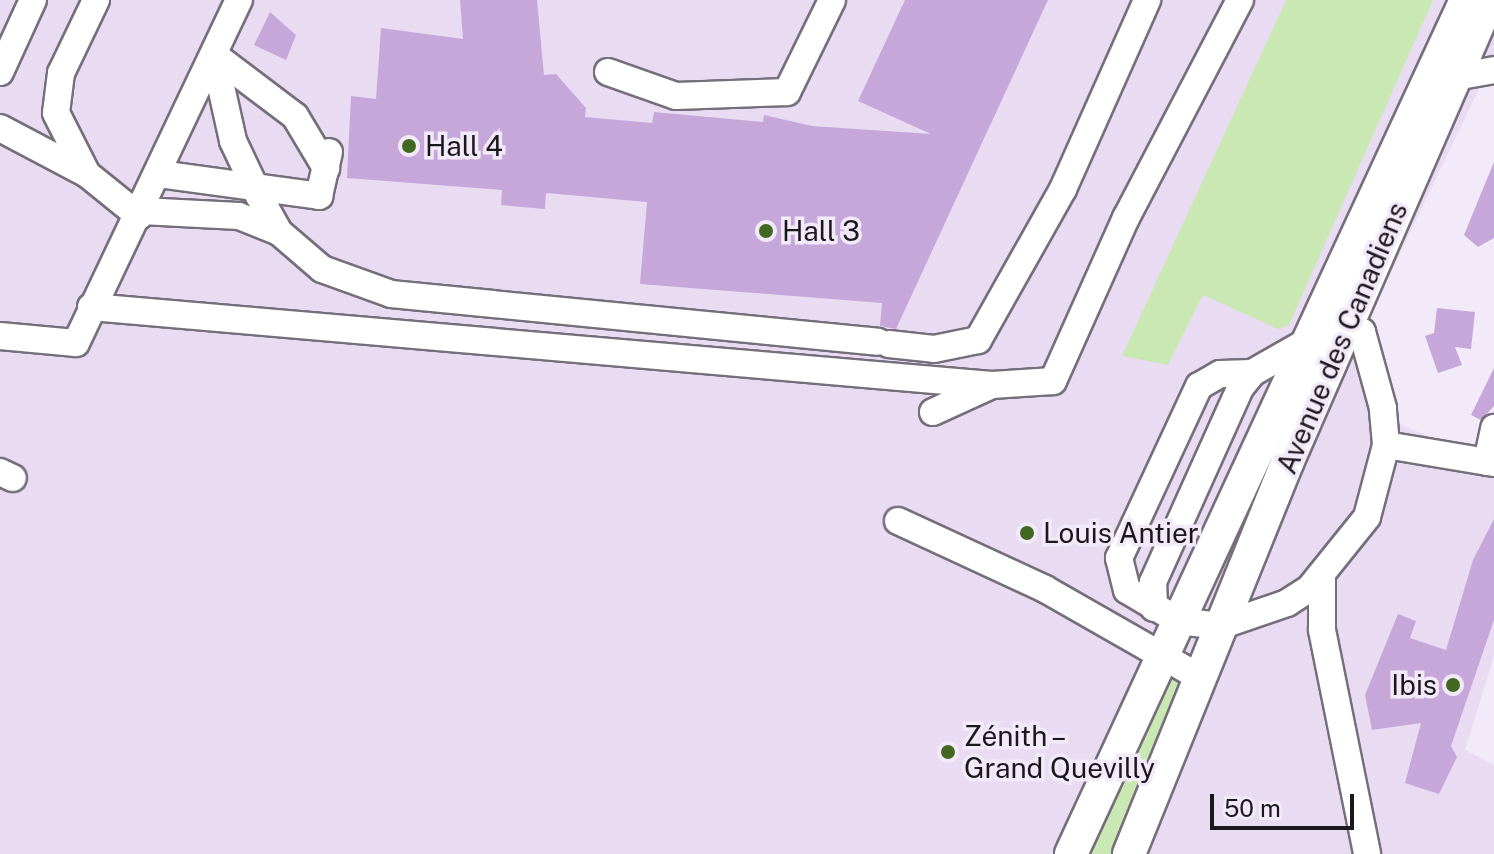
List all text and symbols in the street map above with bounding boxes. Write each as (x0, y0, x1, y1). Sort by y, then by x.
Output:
place label: Hall 4 (425, 129, 503, 163)
marker: Hall 4 (400, 137, 418, 155)
street label: Avenue des Canadiens (1269, 197, 1415, 479)
place label: Hall 3 (782, 214, 860, 248)
marker: Hall 3 (757, 222, 775, 240)
place label: Louis Antier (1043, 516, 1199, 550)
marker: Louis Antier (1018, 524, 1036, 542)
place label: Ibis (1391, 668, 1437, 702)
marker: Ibis (1444, 676, 1462, 694)
place label: Zénith – Grand Quevilly (964, 719, 1155, 785)
marker: Zénith – Grand Quevilly (939, 743, 957, 761)
scale bar (1214, 778, 1358, 828)
text: 50 m (1224, 794, 1281, 822)

